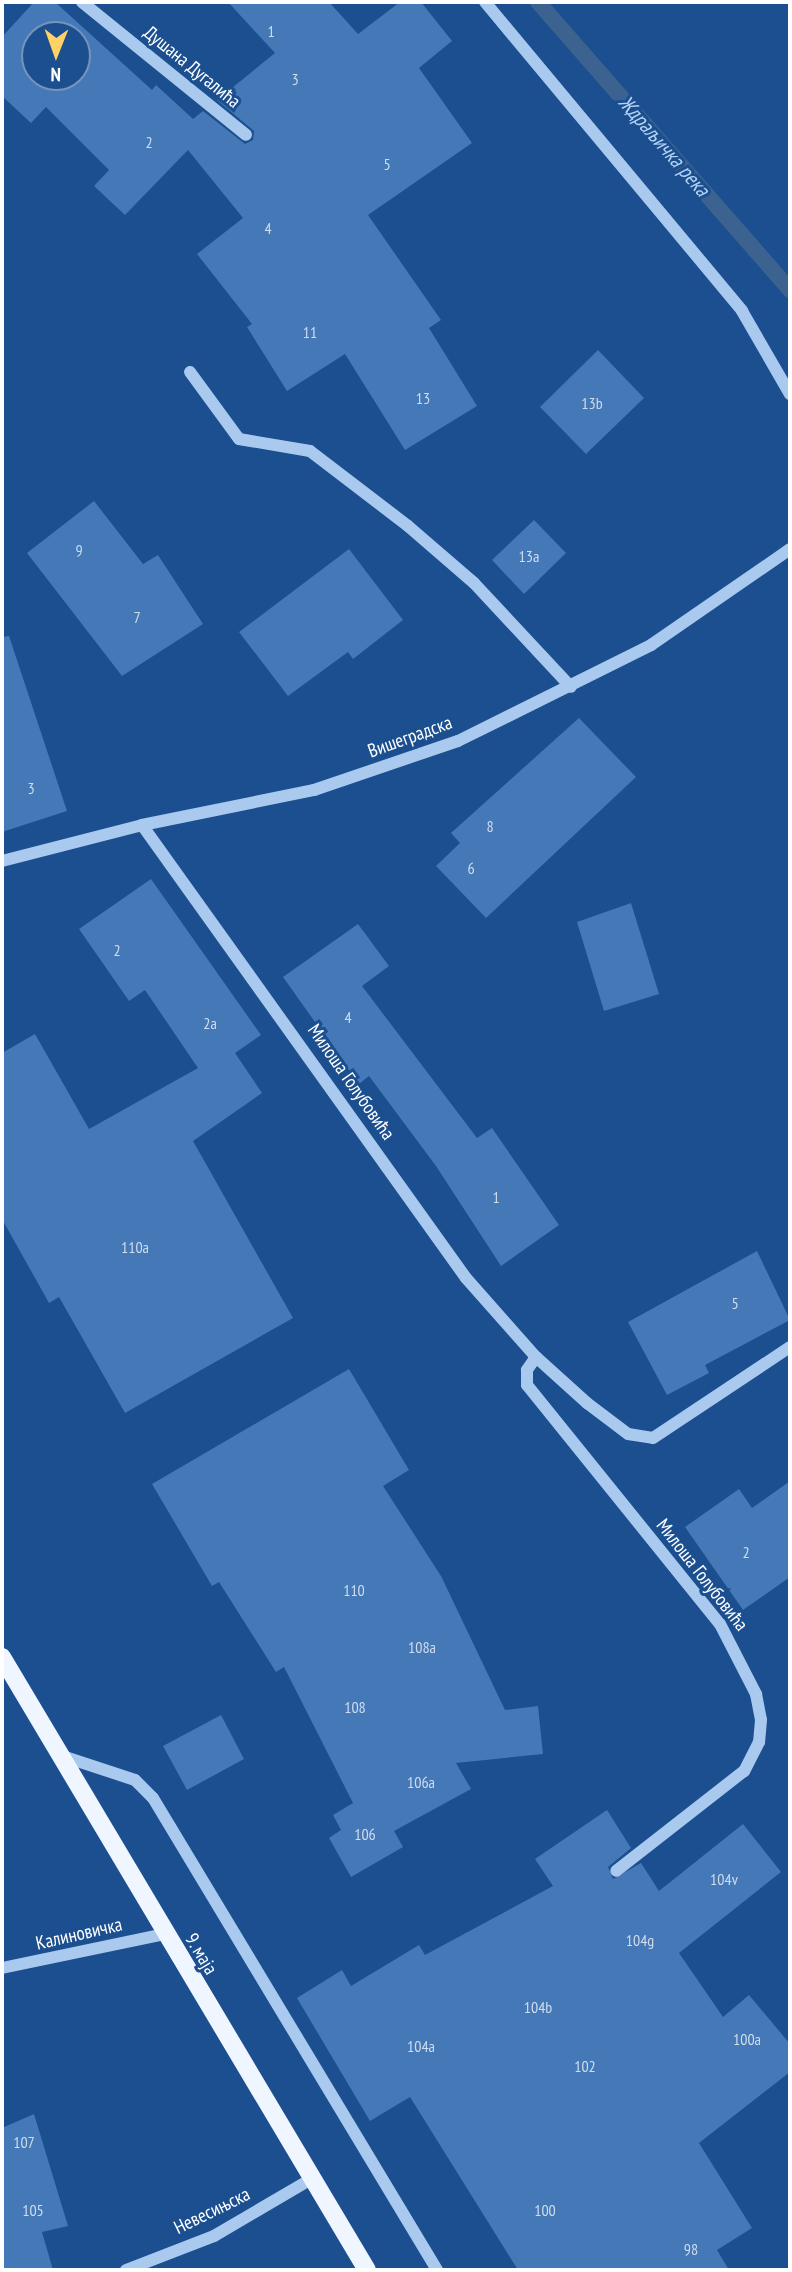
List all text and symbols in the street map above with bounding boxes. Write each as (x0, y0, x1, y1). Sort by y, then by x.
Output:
north arrow (21, 21, 91, 91)
street label: Душана Дугалића (139, 21, 245, 113)
house number: 1 (267, 21, 275, 41)
text: N (50, 63, 61, 87)
house number: 3 (291, 69, 299, 89)
water label: Ждраљичка река (613, 90, 715, 202)
house number: 2 (145, 132, 153, 152)
house number: 5 (383, 154, 391, 174)
house number: 4 (264, 218, 272, 238)
house number: 11 (303, 322, 317, 342)
house number: 13 (416, 388, 430, 408)
house number: 13b (581, 393, 603, 413)
house number: 9 (75, 540, 83, 560)
house number: 13a (519, 546, 539, 566)
house number: 7 (133, 607, 141, 627)
street label: Вишеградска (365, 711, 455, 763)
house number: 3 (27, 778, 35, 798)
house number: 8 (486, 816, 494, 836)
house number: 6 (467, 858, 475, 878)
house number: 2 (113, 940, 121, 960)
house number: 4 (344, 1007, 352, 1027)
house number: 2a (203, 1013, 217, 1033)
street label: Милоша Голубовића (303, 1020, 399, 1144)
house number: 1 (492, 1187, 500, 1207)
house number: 110a (121, 1237, 149, 1257)
house number: 5 (731, 1293, 739, 1313)
street label: Милоша Голубовића (651, 1514, 753, 1636)
house number: 2 (742, 1542, 750, 1562)
house number: 110 (343, 1580, 365, 1600)
house number: 108a (408, 1637, 436, 1657)
house number: 108 (344, 1697, 366, 1717)
house number: 106a (407, 1772, 435, 1792)
house number: 106 (354, 1824, 376, 1844)
house number: 104v (710, 1869, 738, 1889)
street label: Калиновичка (34, 1913, 124, 1955)
street label: 9. маја (180, 1929, 222, 1979)
house number: 104g (626, 1930, 654, 1950)
house number: 104b (524, 1997, 552, 2017)
house number: 100a (733, 2029, 761, 2049)
house number: 104a (407, 2036, 435, 2056)
house number: 102 (574, 2056, 596, 2076)
house number: 107 (13, 2132, 35, 2152)
street label: Невесињска (170, 2183, 254, 2239)
house number: 105 (22, 2200, 44, 2220)
house number: 100 (534, 2200, 556, 2220)
house number: 98 (684, 2239, 698, 2259)

